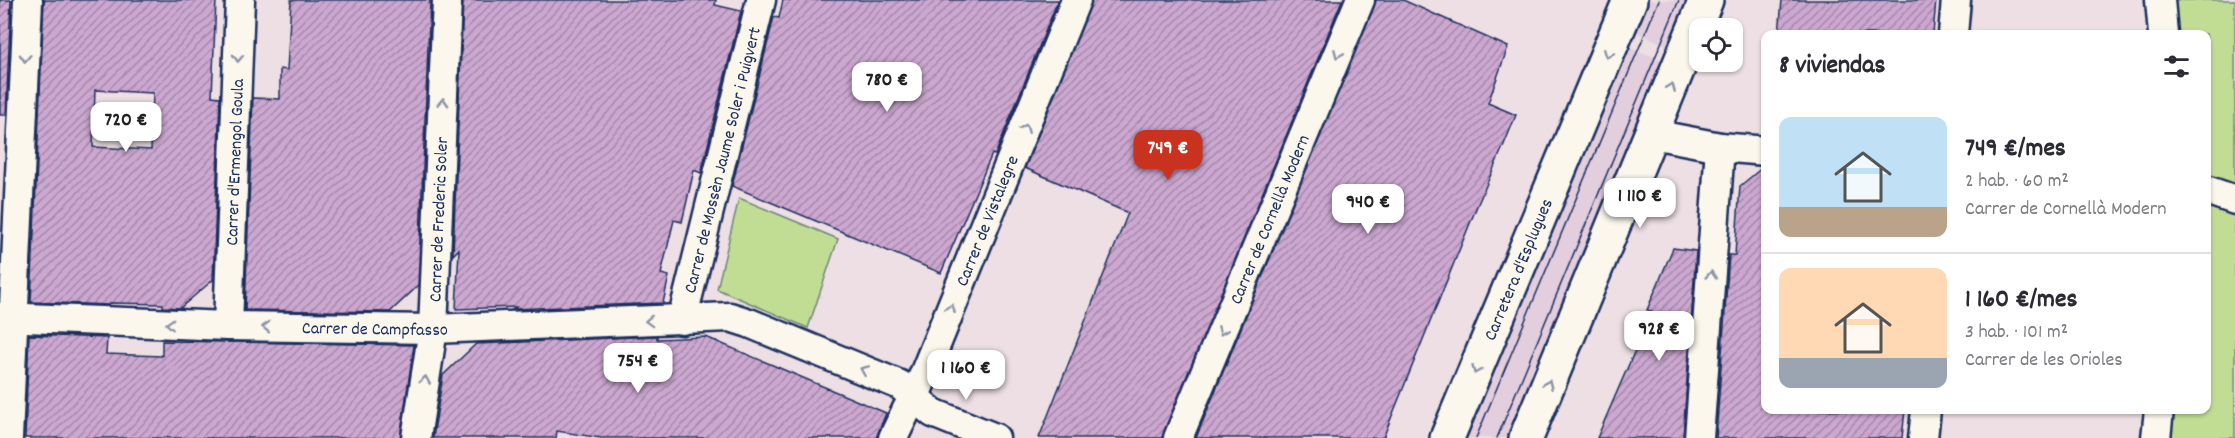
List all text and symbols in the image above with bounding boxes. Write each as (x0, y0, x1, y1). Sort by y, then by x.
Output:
map controls (1689, 18, 1743, 72)
button: locate (1689, 18, 1743, 72)
street label: Carrer de Mossèn Jaume Soler i Puigvert (679, 24, 769, 296)
one-way arrow (1333, 48, 1345, 59)
one-way arrow (1603, 48, 1615, 59)
text: 8 viviendas (1779, 48, 1885, 85)
icon: filters (2160, 50, 2193, 83)
one-way arrow (19, 54, 32, 63)
one-way arrow (231, 54, 244, 63)
pin: 780 € (845, 62, 929, 113)
text: 780 € (866, 67, 908, 95)
street label: Carrer d'Ermengol Goula (221, 78, 252, 246)
one-way arrow (1664, 83, 1676, 94)
one-way arrow (437, 97, 449, 106)
pin: 720 € (84, 102, 168, 153)
text: 720 € (104, 107, 148, 135)
one-way arrow (1018, 123, 1030, 134)
pin: 749 € (1126, 130, 1210, 181)
text: 749 €/mes (1965, 131, 2066, 168)
street label: Carrer de Cornellà Modern (1225, 132, 1318, 309)
text: 749 € (1148, 135, 1188, 163)
street label: Carrer de Frederic Soler (424, 136, 456, 303)
icon: home (1827, 141, 1899, 213)
street label: Carrer de Vistalegre (951, 152, 1027, 291)
text: 2 hab. · 60 m² (1965, 168, 2069, 196)
pin: 1 110 € (1585, 178, 1695, 229)
text: 1 110 € (1618, 183, 1662, 211)
pin: 940 € (1326, 184, 1410, 235)
text: 940 € (1346, 189, 1390, 217)
street label: Carretera d'Esplugues (1479, 195, 1561, 345)
text: Carrer de Cornellà Modern (1965, 196, 2166, 224)
one-way arrow (1704, 270, 1717, 279)
text: 1 160 €/mes (1965, 282, 2077, 319)
icon: home (1827, 292, 1899, 364)
one-way arrow (944, 304, 956, 315)
pin: 928 € (1617, 311, 1701, 362)
one-way arrow (645, 315, 654, 328)
text: 928 € (1638, 316, 1680, 344)
street label: Carrer de Campfasso (302, 317, 448, 344)
one-way arrow (165, 318, 174, 330)
text: 3 hab. · 101 m² (1965, 319, 2068, 347)
one-way arrow (261, 320, 270, 333)
one-way arrow (1217, 325, 1229, 336)
pin: 754 € (596, 343, 680, 394)
text: Carrer de les Orioles (1965, 347, 2123, 375)
text: 754 € (618, 348, 658, 376)
pin: 1 160 € (911, 350, 1021, 401)
text: 1 160 € (941, 355, 991, 383)
one-way arrow (1471, 363, 1483, 374)
one-way arrow (859, 365, 870, 377)
one-way arrow (419, 376, 431, 385)
one-way arrow (1541, 379, 1553, 390)

